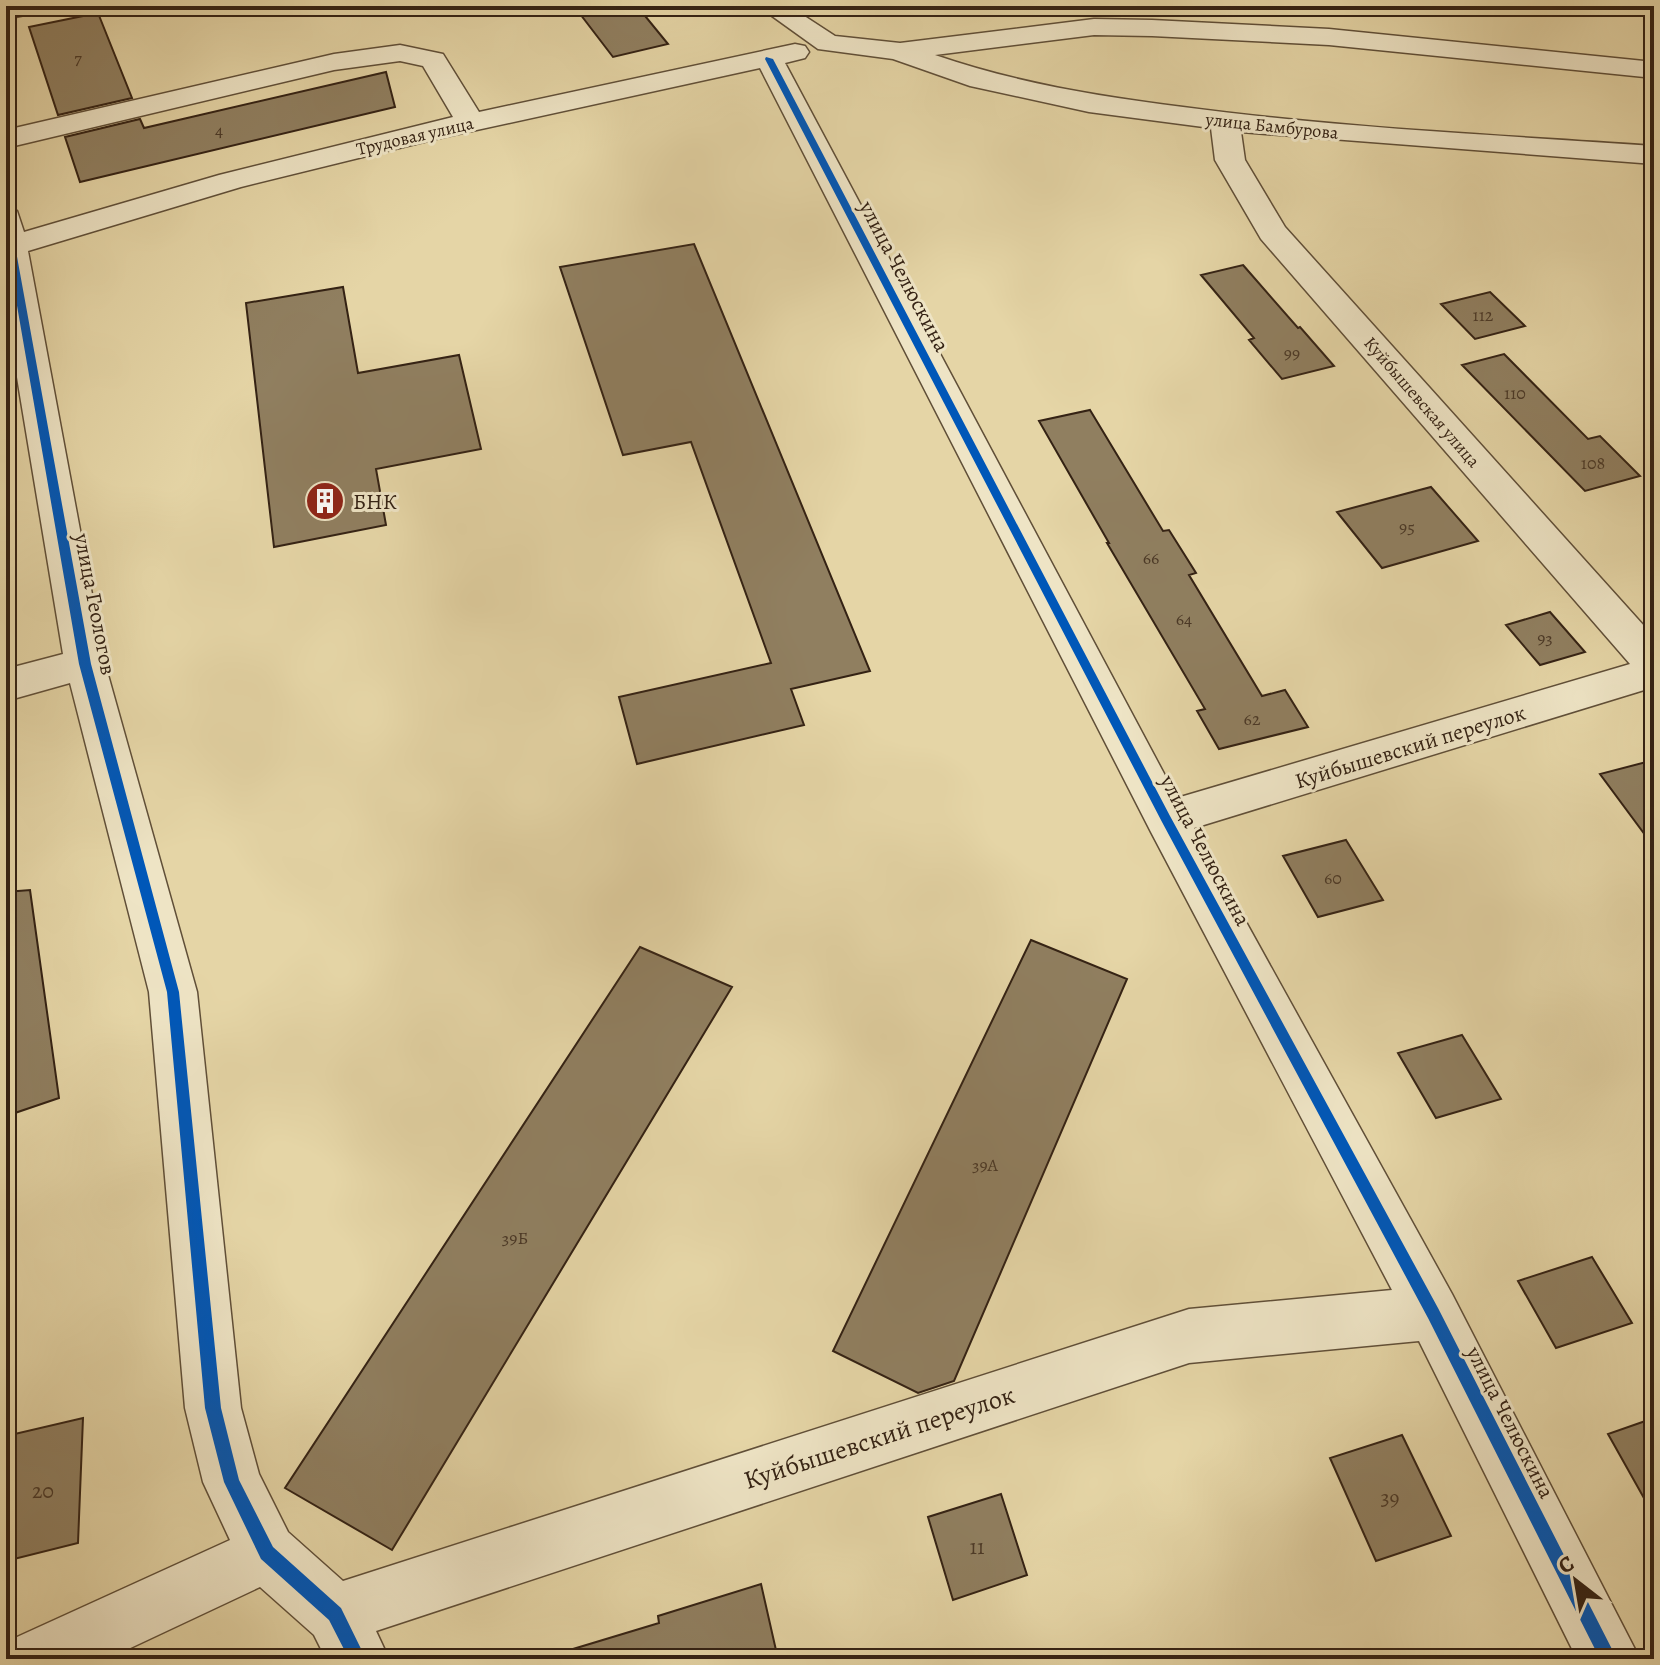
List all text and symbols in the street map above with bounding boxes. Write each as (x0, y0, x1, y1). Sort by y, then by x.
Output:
house number: 7 (74, 46, 82, 70)
street label: улица Бамбурова (1203, 107, 1340, 145)
street label: Трудовая улица (354, 111, 477, 161)
house number: 4 (215, 118, 223, 142)
street label: улица Челюскина (851, 195, 957, 358)
house number: 112 (1473, 303, 1494, 327)
street label: Куйбышевская улица (1359, 332, 1486, 473)
house number: 99 (1284, 341, 1300, 365)
house number: 110 (1504, 381, 1526, 405)
house number: 108 (1581, 451, 1605, 475)
building icon: БНК (304, 480, 346, 522)
place label: БНК (353, 487, 397, 517)
house number: 95 (1399, 515, 1415, 539)
street label: улица Геологов (66, 530, 123, 678)
house number: 66 (1143, 546, 1159, 570)
house number: 64 (1176, 607, 1192, 631)
house number: 93 (1537, 626, 1553, 650)
street label: Куйбышевский переулок (1291, 698, 1529, 796)
house number: 62 (1244, 707, 1261, 731)
street label: улица Челюскина (1152, 769, 1258, 932)
house number: 60 (1324, 866, 1342, 890)
house number: 39А (972, 1153, 999, 1177)
house number: 39Б (502, 1226, 528, 1250)
street label: улица Челюскина (1458, 1340, 1562, 1504)
street label: Куйбышевский переулок (739, 1377, 1019, 1498)
house number: 20 (32, 1476, 54, 1506)
house number: 39 (1380, 1483, 1400, 1513)
house number: 11 (969, 1532, 985, 1562)
north arrow (1536, 1541, 1616, 1621)
text: С (1553, 1548, 1580, 1581)

